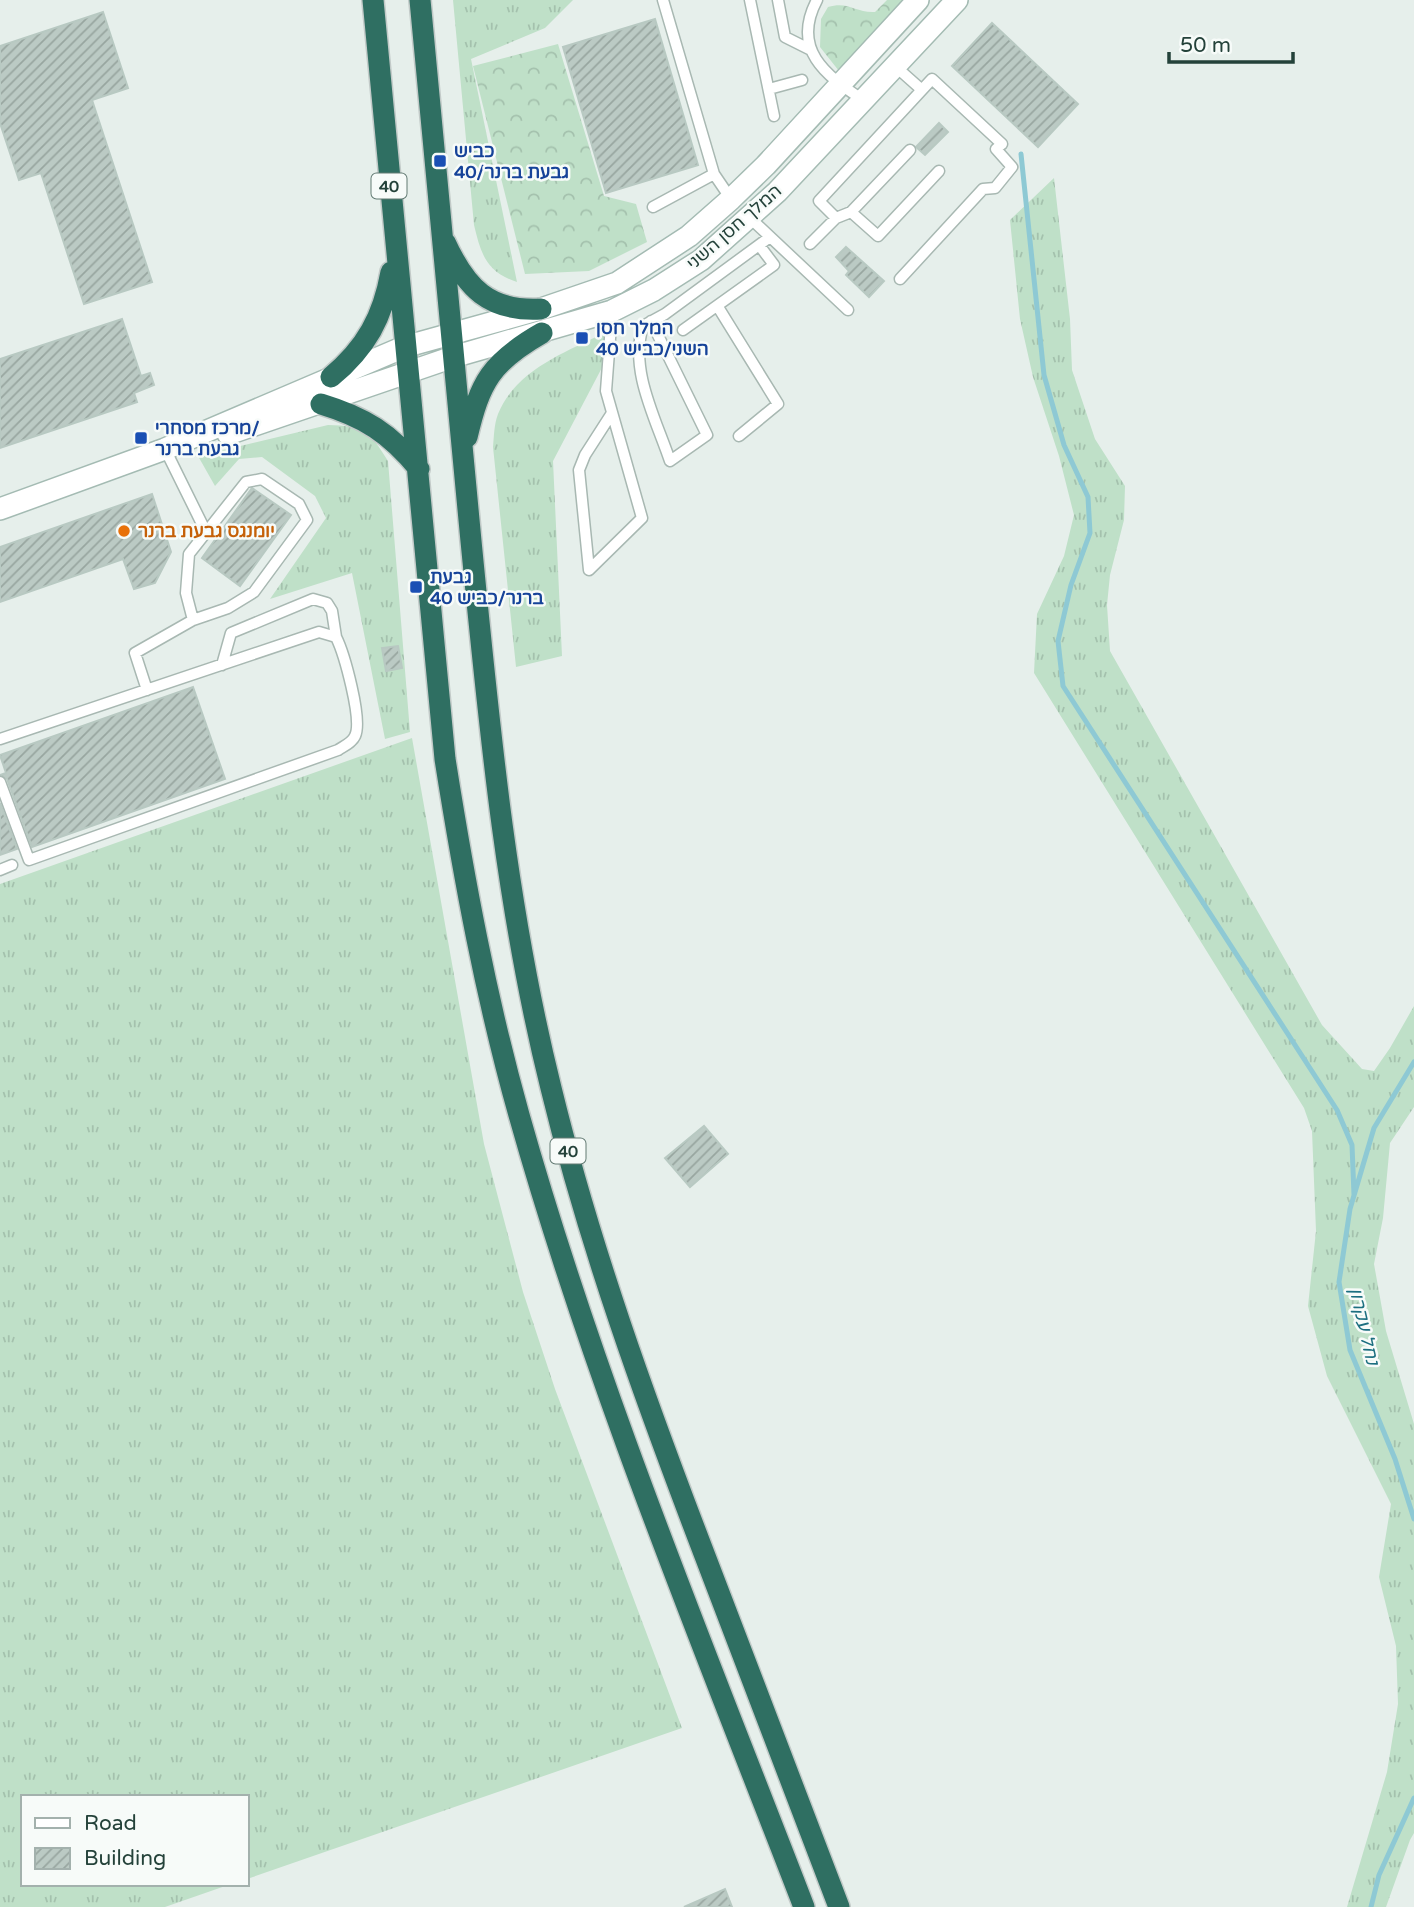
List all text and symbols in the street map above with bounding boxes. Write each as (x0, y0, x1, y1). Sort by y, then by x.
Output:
scale bar (1169, 21, 1293, 65)
text: 50 m (1180, 33, 1231, 58)
place label: כביש 40/גבעת ברנר (454, 140, 569, 183)
marker: כביש 40/גבעת ברנר (432, 153, 448, 169)
road number: 40 (372, 174, 406, 198)
street label: המלך חסן השני (682, 180, 786, 274)
place label: המלך חסן השני/כביש 40 (596, 317, 709, 360)
marker: המלך חסן השני/כביש 40 (574, 330, 590, 346)
place label: מרכז מסחרי/ גבעת ברנר (155, 417, 260, 460)
marker: מרכז מסחרי/ גבעת ברנר (133, 430, 149, 446)
place label: יומנגס גבעת ברנר (138, 520, 275, 542)
marker: יומנגס גבעת ברנר (116, 523, 132, 539)
place label: גבעת ברנר/כביש 40 (430, 566, 544, 609)
marker: גבעת ברנר/כביש 40 (408, 579, 424, 595)
road number: 40 (550, 1138, 586, 1163)
water label: נחל עקרון (1344, 1285, 1384, 1368)
legend (21, 1795, 248, 1886)
text: Road (84, 1811, 137, 1836)
text: Building (84, 1846, 166, 1871)

